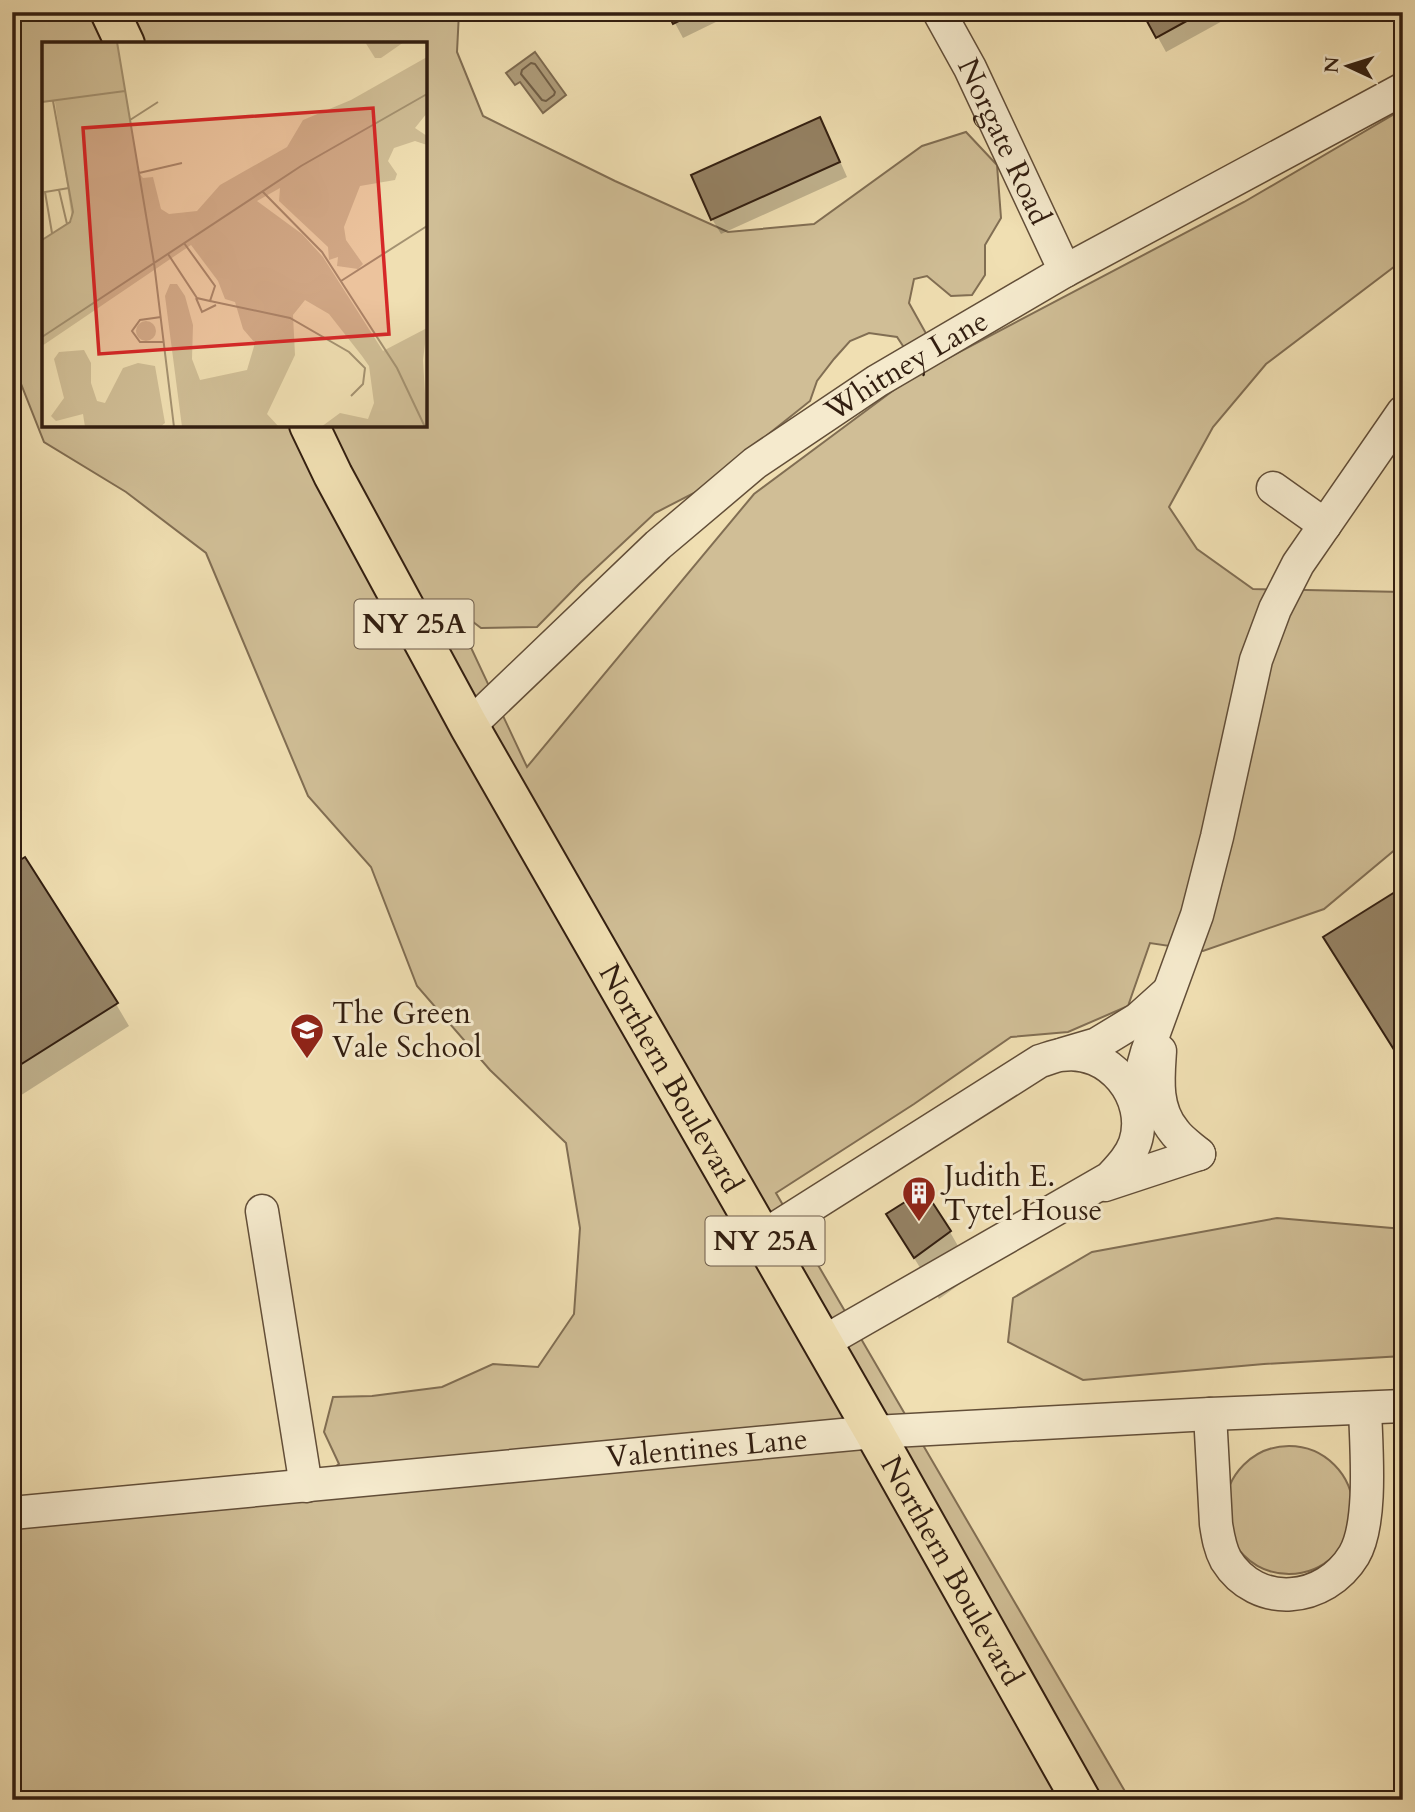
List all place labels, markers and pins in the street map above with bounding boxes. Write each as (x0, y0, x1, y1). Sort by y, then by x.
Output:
place label: The Green Vale School (332, 993, 482, 1068)
school or university icon: The Green Vale School (288, 1011, 326, 1060)
place label: Judith E. Tytel House (940, 1156, 1102, 1231)
building icon: Judith E. Tytel House (900, 1174, 938, 1223)

